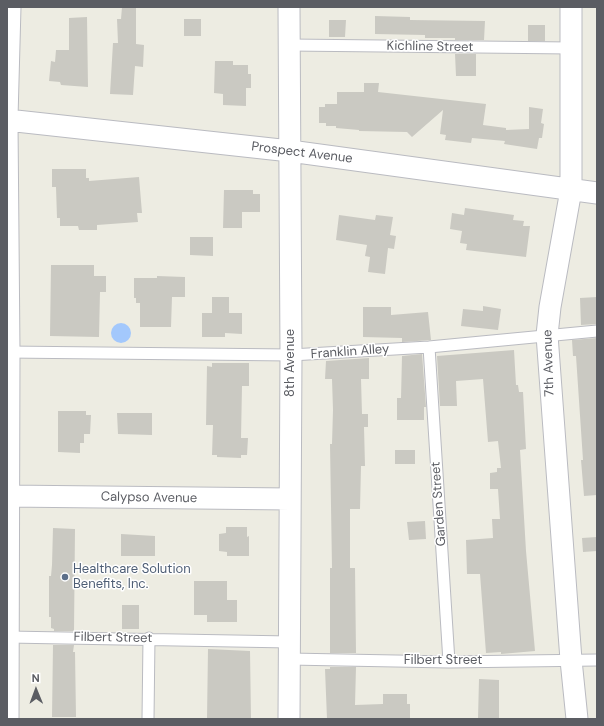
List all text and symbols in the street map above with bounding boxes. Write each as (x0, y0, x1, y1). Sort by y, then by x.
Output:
street label: Kichline Street (386, 38, 474, 56)
street label: Prospect Avenue (251, 139, 353, 167)
street label: 8th Avenue (283, 329, 299, 397)
street label: 7th Avenue (540, 329, 558, 397)
street label: Franklin Alley (310, 341, 390, 363)
street label: Garden Street (428, 461, 450, 547)
street label: Calypso Avenue (101, 489, 197, 507)
place label: Healthcare Solution Benefits, Inc. (73, 562, 191, 593)
marker: Healthcare Solution Benefits, Inc. (60, 572, 70, 582)
street label: Filbert Street (74, 630, 152, 646)
street label: Filbert Street (404, 653, 482, 669)
north arrow (16, 670, 56, 710)
text: N (32, 671, 40, 685)

